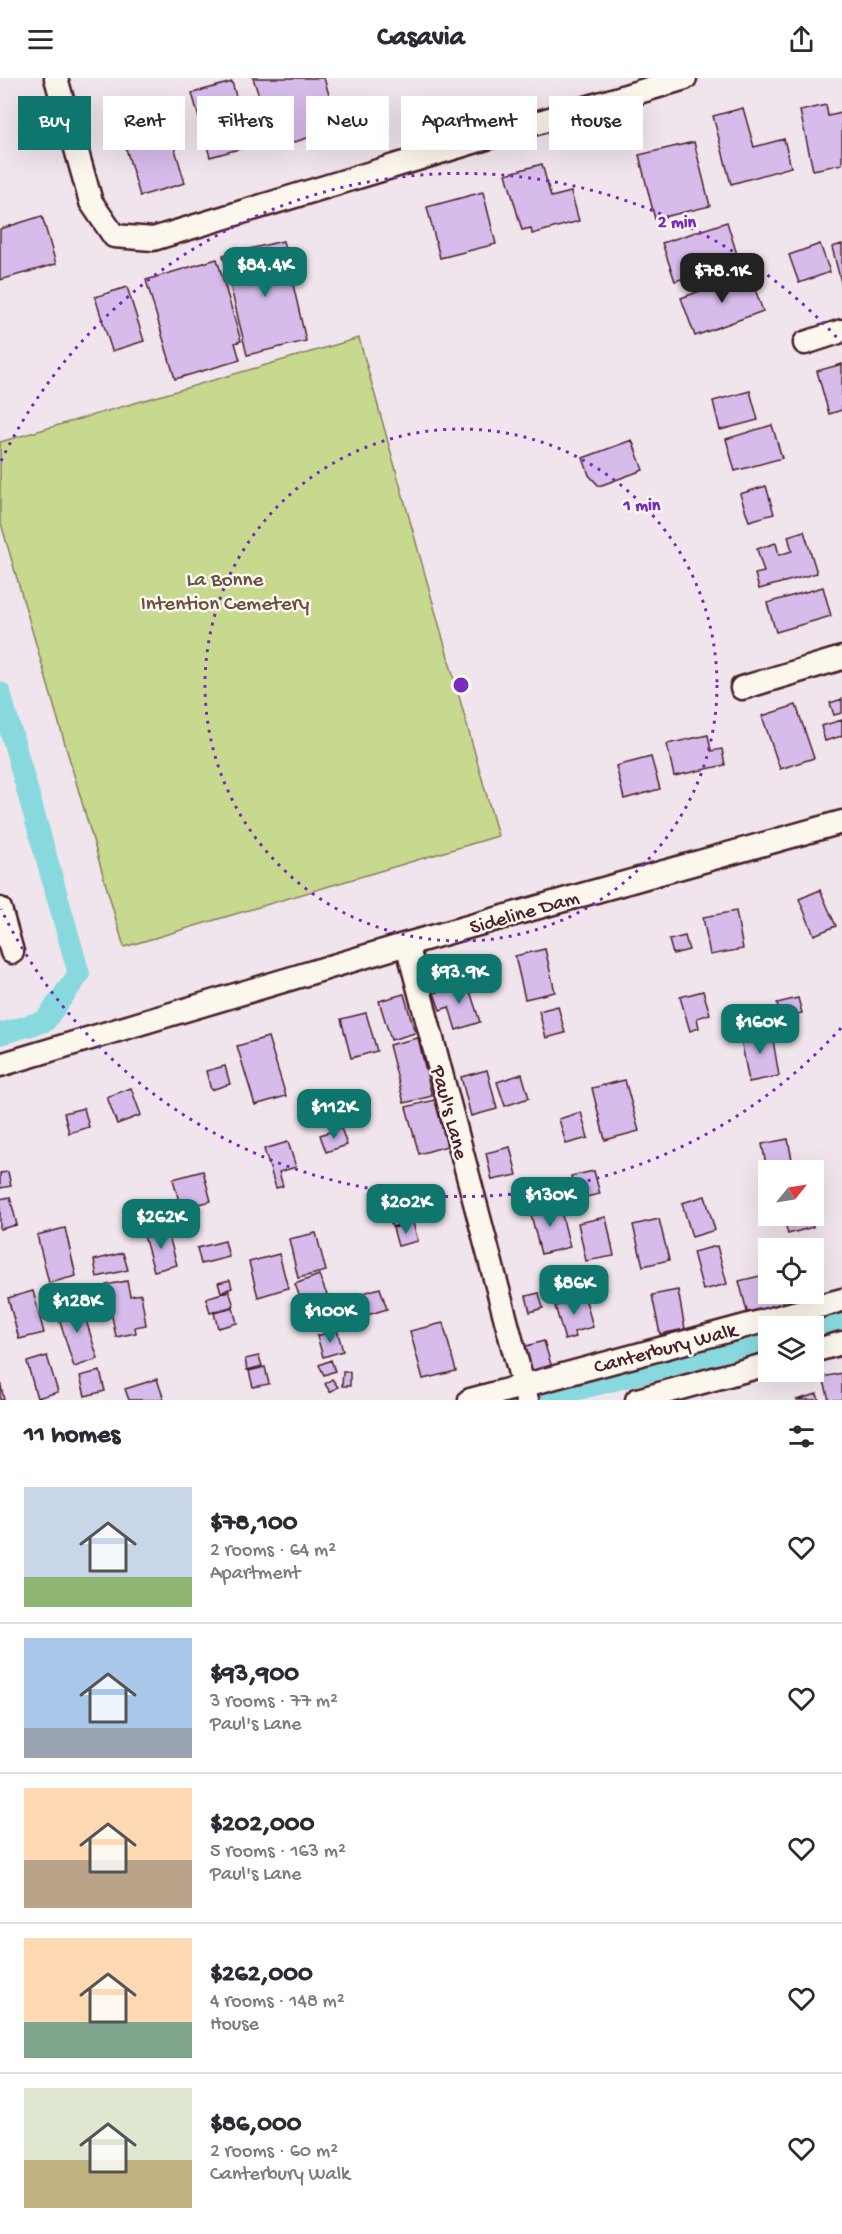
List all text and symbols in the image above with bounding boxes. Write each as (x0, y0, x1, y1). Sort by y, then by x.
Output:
icon: menu (24, 23, 57, 56)
text: Casavia (377, 23, 465, 55)
icon: share (785, 23, 818, 56)
chip: Buy (18, 96, 91, 150)
chip: Rent (103, 96, 185, 150)
chip: Filters (197, 96, 294, 150)
chip: New (306, 96, 389, 150)
chip: Apartment (401, 96, 537, 150)
chip: House (549, 96, 643, 150)
text: 2 min (658, 213, 697, 234)
pin: $84.4K (216, 247, 314, 298)
pin: $78.1K (673, 253, 771, 304)
text: $84.4K (237, 255, 293, 278)
text: $78.1K (694, 261, 750, 284)
text: 1 min (623, 496, 661, 517)
park label: La Bonne Intention Cemetery (141, 569, 309, 618)
centre of rings (451, 675, 471, 695)
street label: Sideline Dam (467, 887, 583, 942)
pin: $93.9K (410, 954, 508, 1005)
text: $93.9K (431, 962, 487, 985)
pin: $160K (718, 1004, 802, 1055)
text: $160K (735, 1012, 785, 1035)
street label: Paul's Lane (423, 1062, 472, 1164)
pin: $112K (292, 1089, 376, 1140)
text: $112K (311, 1097, 357, 1120)
north arrow (758, 1160, 824, 1226)
map controls (758, 1160, 824, 1382)
pin: $130K (508, 1177, 592, 1228)
pin: $202K (364, 1184, 448, 1235)
text: $130K (525, 1185, 575, 1208)
text: $202K (381, 1192, 431, 1215)
pin: $262K (119, 1199, 203, 1250)
text: $262K (136, 1207, 186, 1230)
button: locate (758, 1238, 824, 1304)
pin: $86K (538, 1265, 610, 1316)
text: $86K (553, 1273, 595, 1296)
pin: $128K (35, 1283, 119, 1334)
text: $128K (53, 1291, 101, 1314)
pin: $100K (288, 1293, 372, 1344)
text: $100K (305, 1301, 355, 1324)
button: layers (758, 1316, 824, 1382)
street label: Canterbury Walk (592, 1319, 743, 1381)
icon: filters (785, 1420, 818, 1453)
text: 11 homes (24, 1421, 120, 1452)
text: $78,100 (210, 1509, 298, 1540)
icon: home (72, 1511, 144, 1583)
icon: heart (785, 1531, 818, 1564)
text: 2 rooms · 64 m² (210, 1540, 336, 1563)
text: Apartment (210, 1563, 300, 1586)
text: $93,900 (210, 1660, 299, 1691)
icon: home (72, 1662, 144, 1734)
icon: heart (785, 1682, 818, 1715)
text: 3 rooms · 77 m² (210, 1691, 338, 1714)
text: Paul's Lane (210, 1714, 301, 1737)
text: $202,000 (210, 1810, 314, 1841)
icon: home (72, 1812, 144, 1884)
icon: heart (785, 1832, 818, 1865)
text: 5 rooms · 163 m² (210, 1841, 346, 1864)
text: Paul's Lane (210, 1864, 301, 1887)
text: $262,000 (210, 1960, 313, 1991)
icon: home (72, 1962, 144, 2034)
icon: heart (785, 1982, 818, 2015)
text: 4 rooms · 148 m² (210, 1991, 345, 2014)
text: House (210, 2014, 259, 2037)
text: $86,000 (210, 2110, 302, 2141)
icon: home (72, 2112, 144, 2184)
icon: heart (785, 2132, 818, 2165)
text: 2 rooms · 60 m² (210, 2141, 338, 2164)
text: Canterbury Walk (210, 2164, 350, 2187)

